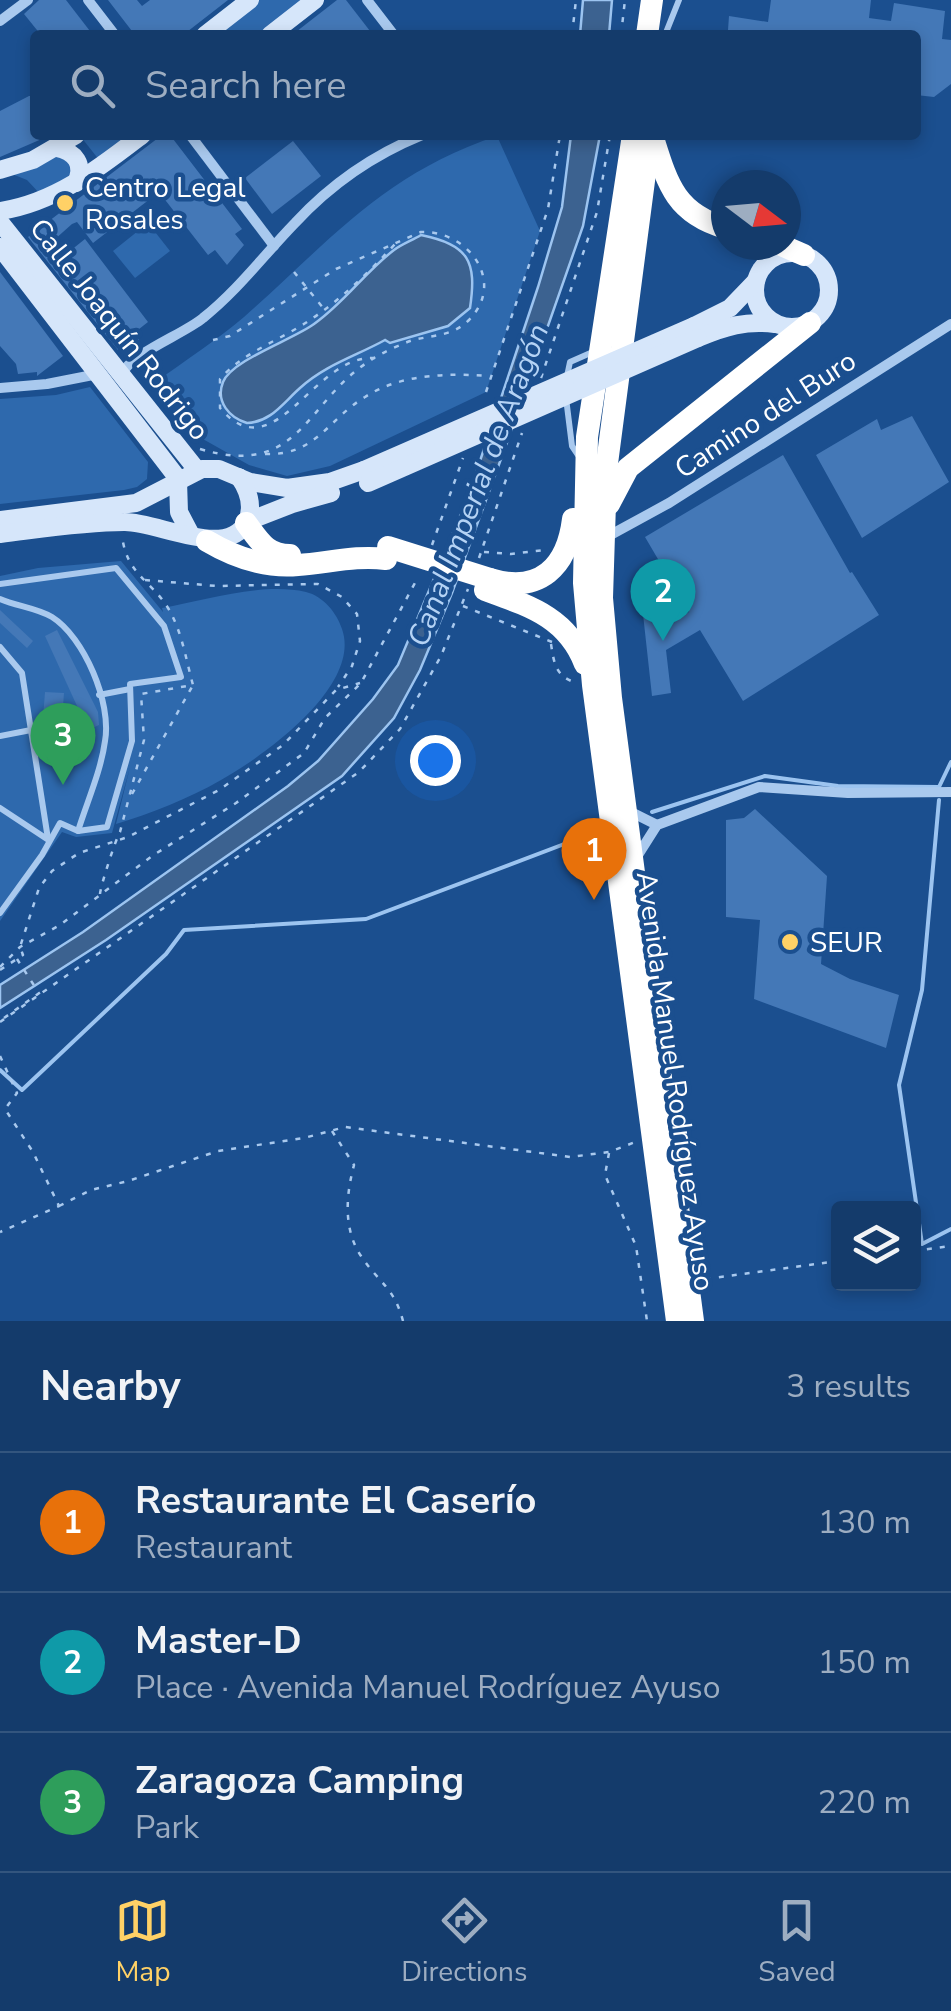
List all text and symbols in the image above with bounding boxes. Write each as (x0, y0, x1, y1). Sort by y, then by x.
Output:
search box (30, 30, 921, 140)
icon: search (65, 58, 120, 113)
text: Search here (145, 60, 346, 111)
place label: Centro Legal Rosales (85, 169, 246, 239)
north arrow (711, 170, 801, 260)
marker: Centro Legal Rosales (54, 192, 76, 214)
street label: Calle Joaquín Rodrigo (21, 211, 218, 448)
water label: Canal Imperial de Aragón (398, 318, 559, 653)
street label: Camino del Buro (668, 342, 864, 488)
pin: 2 (630, 558, 696, 641)
pin: 3 (30, 702, 96, 785)
your location (410, 735, 461, 786)
pin: 1 (562, 818, 626, 900)
street label: Avenida Manuel Rodríguez Ayuso (627, 869, 723, 1293)
place label: SEUR (810, 924, 883, 962)
marker: SEUR (779, 931, 801, 953)
map controls (831, 1201, 921, 1291)
button: layers (831, 1201, 921, 1291)
text: Nearby (40, 1358, 181, 1415)
text: 3 results (786, 1365, 911, 1408)
text: Restaurante El Caserío (135, 1475, 536, 1526)
text: 1 (63, 1501, 82, 1544)
text: 130 m (818, 1501, 911, 1544)
text: Restaurant (135, 1526, 292, 1569)
text: Master-D (135, 1615, 302, 1666)
text: 2 (63, 1641, 82, 1684)
text: 150 m (818, 1641, 911, 1684)
text: Place · Avenida Manuel Rodríguez Ayuso (135, 1666, 720, 1709)
text: Zaragoza Camping (135, 1755, 464, 1806)
text: 3 (63, 1781, 82, 1824)
text: 220 m (818, 1781, 911, 1824)
text: Park (135, 1806, 199, 1849)
tab: Map (115, 1893, 170, 1991)
tab: Directions (401, 1893, 527, 1991)
tab: Saved (758, 1893, 836, 1991)

